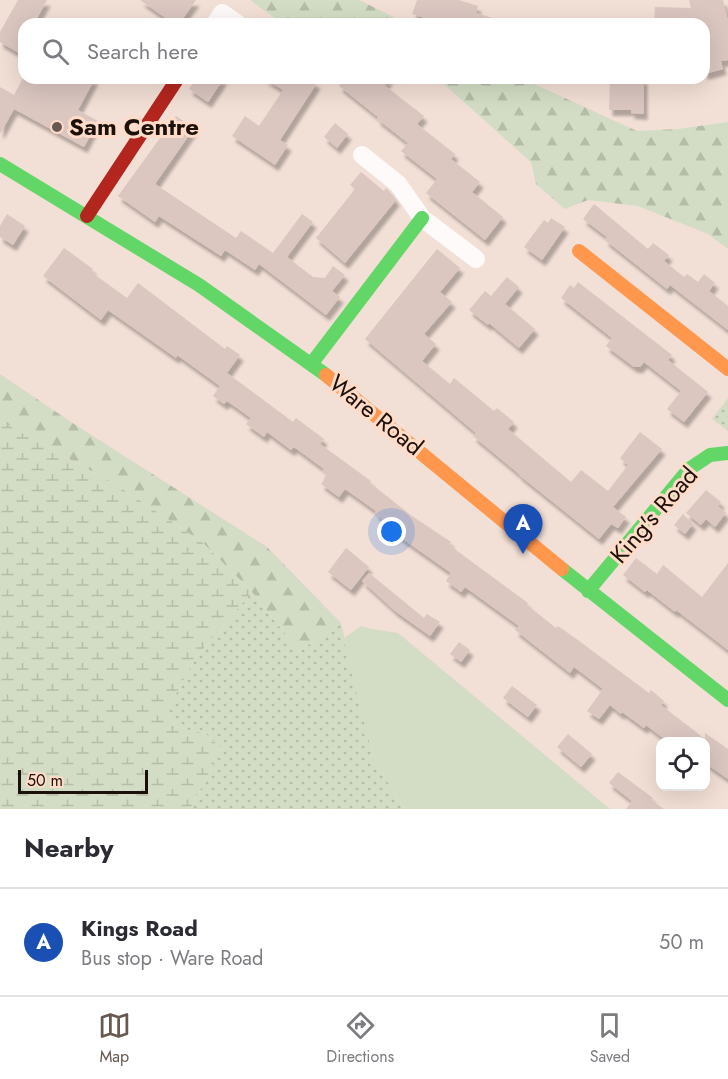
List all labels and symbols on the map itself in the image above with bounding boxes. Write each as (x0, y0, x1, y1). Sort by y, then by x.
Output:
place label: Sam Centre (69, 109, 199, 144)
marker: Sam Centre (50, 120, 64, 134)
street label: Ware Road (322, 366, 431, 463)
street label: King's Road (602, 458, 706, 571)
pin: A (504, 504, 542, 554)
your location (377, 517, 406, 546)
scale bar (18, 767, 148, 794)

